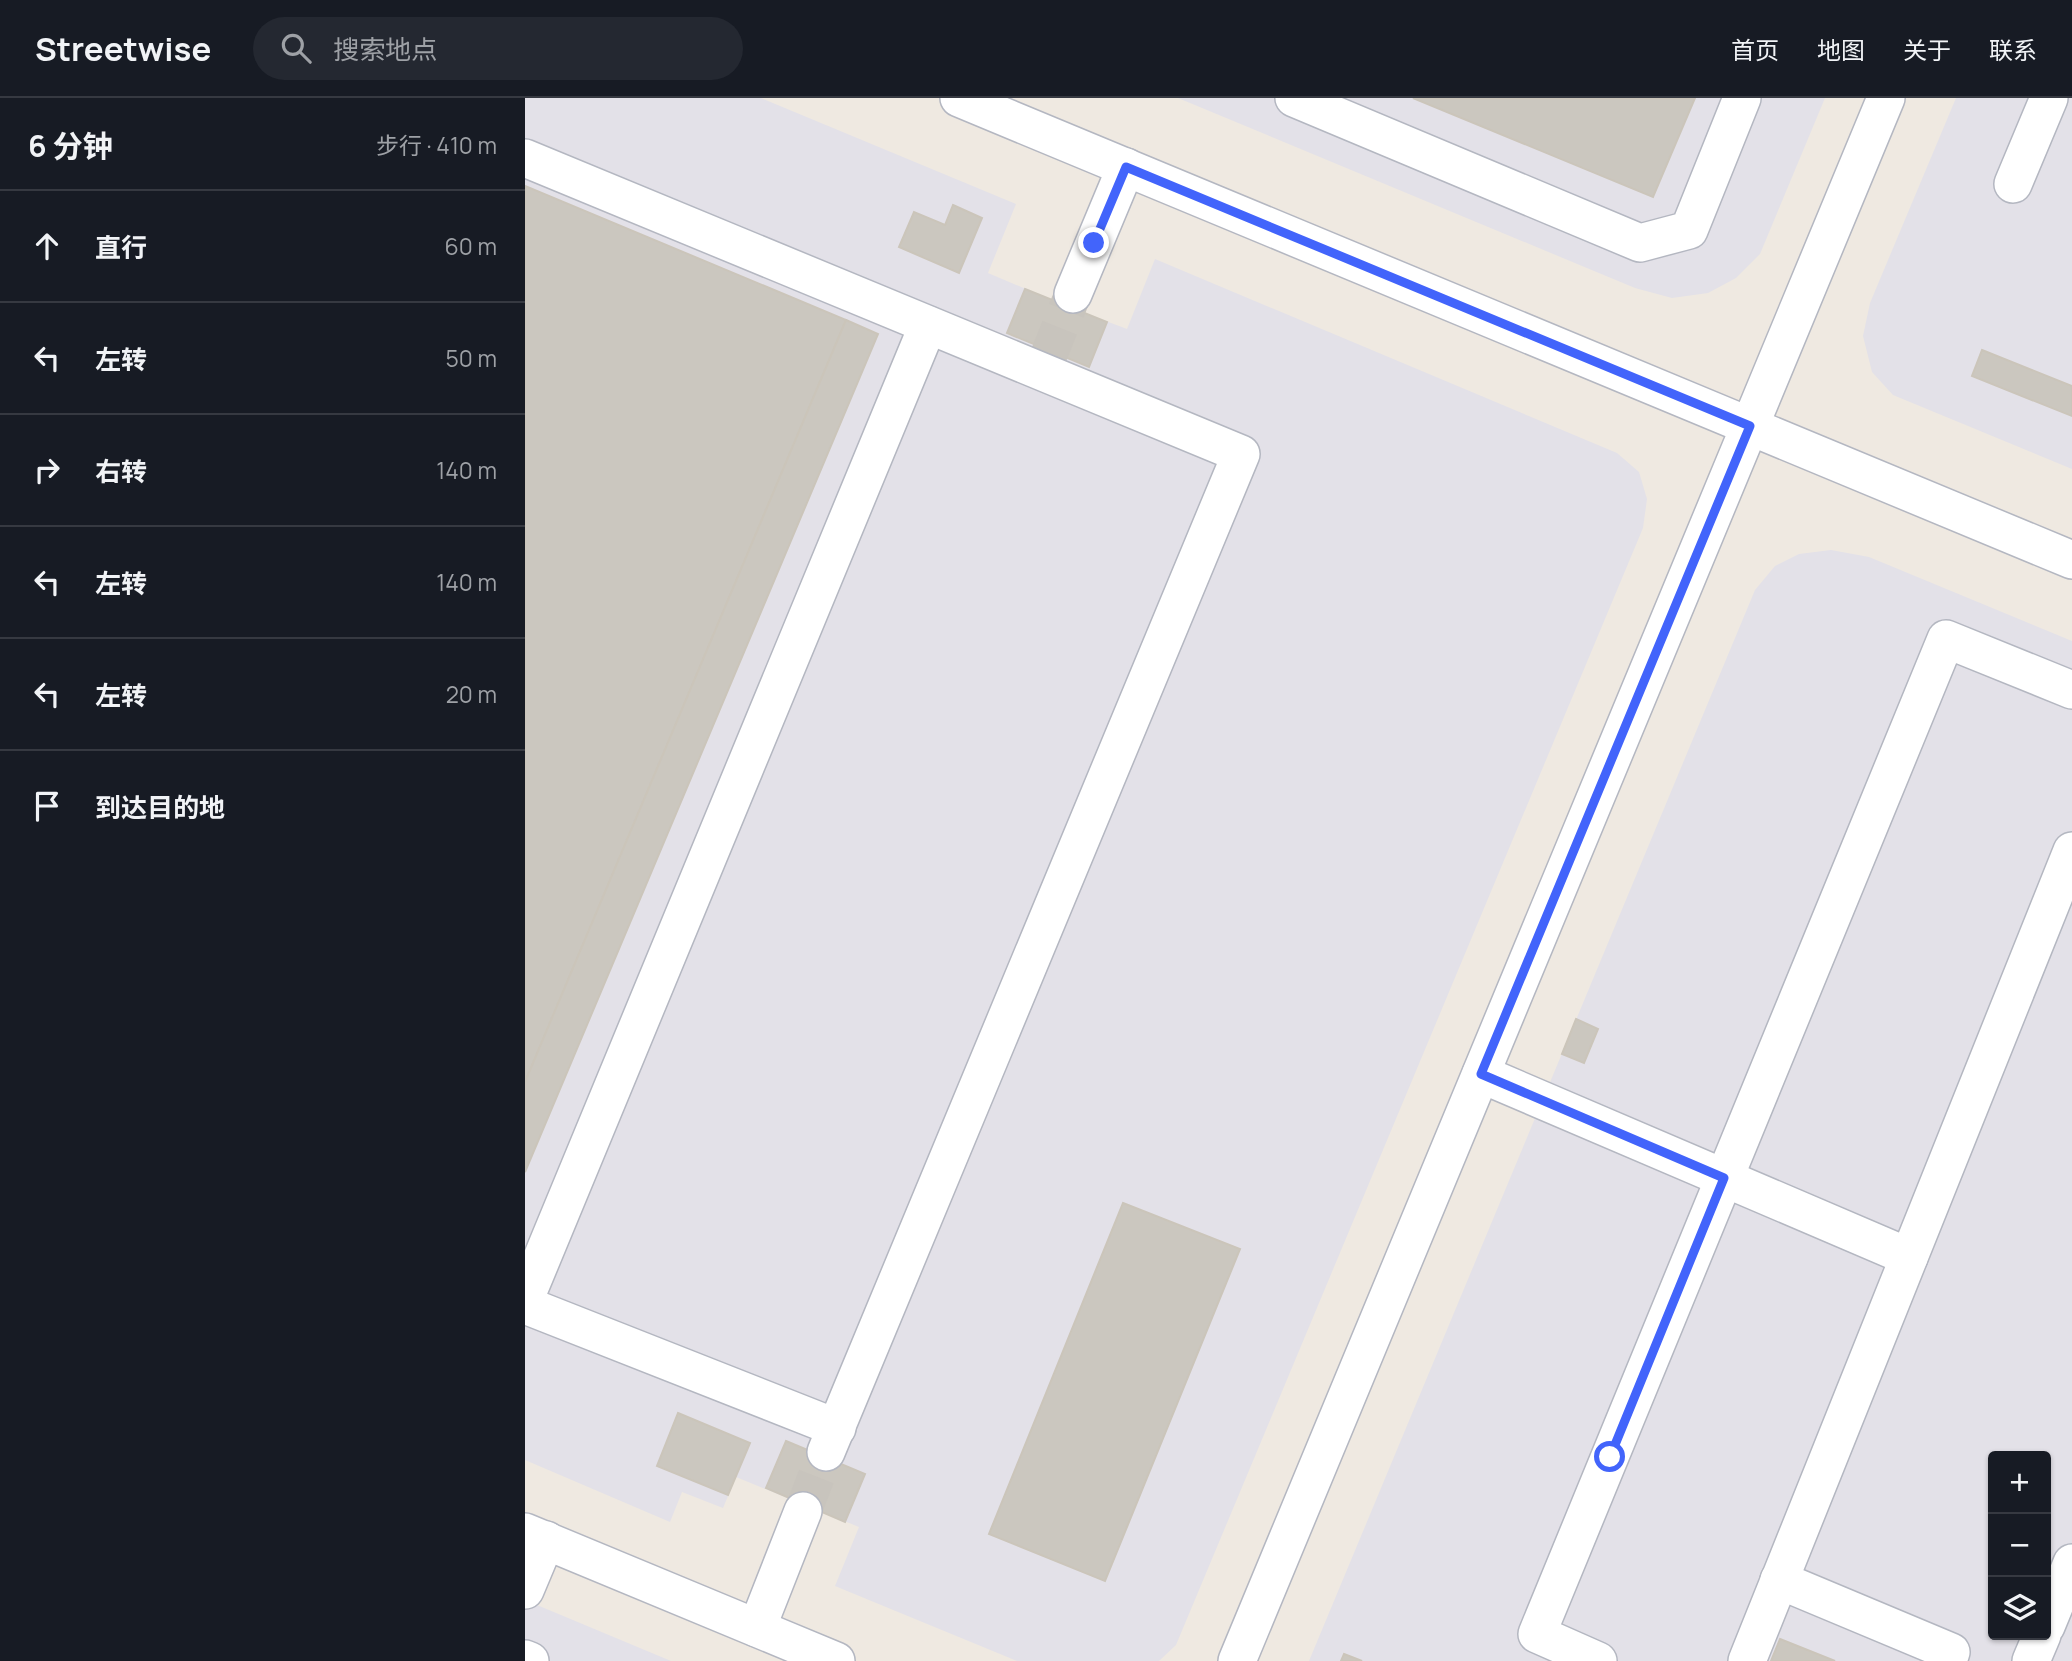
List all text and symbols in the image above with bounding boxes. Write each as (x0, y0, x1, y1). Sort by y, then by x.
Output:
search box (253, 17, 743, 80)
text: Streetwise (35, 26, 211, 71)
icon: search (277, 29, 315, 67)
text: 搜索地点 (333, 31, 437, 67)
text: 首页 (1731, 33, 1779, 66)
text: 地图 (1817, 33, 1865, 66)
text: 关于 (1903, 33, 1951, 66)
text: 联系 (1989, 33, 2037, 66)
text: 6 分钟 (28, 125, 113, 166)
text: 步行 · 410 m (376, 129, 497, 161)
icon: ahead (28, 227, 66, 265)
route end (1078, 227, 1109, 258)
text: 直行 (95, 229, 147, 265)
text: 60 m (445, 230, 497, 262)
icon: left (28, 339, 66, 377)
text: 左转 (95, 341, 147, 377)
text: 50 m (446, 342, 497, 374)
icon: right (28, 451, 66, 489)
text: 右转 (95, 453, 147, 489)
text: 140 m (436, 454, 497, 486)
icon: left (28, 563, 66, 601)
text: 左转 (95, 565, 147, 601)
text: 140 m (436, 566, 497, 598)
icon: left (28, 675, 66, 713)
text: 左转 (95, 677, 147, 713)
text: 20 m (446, 678, 497, 710)
icon: arrive (28, 787, 66, 825)
text: 到达目的地 (95, 789, 225, 825)
route start (1594, 1441, 1625, 1472)
map controls (1988, 1451, 2051, 1640)
button: + (1988, 1451, 2051, 1514)
button: − (1988, 1514, 2051, 1577)
button: layers (1988, 1577, 2051, 1640)

